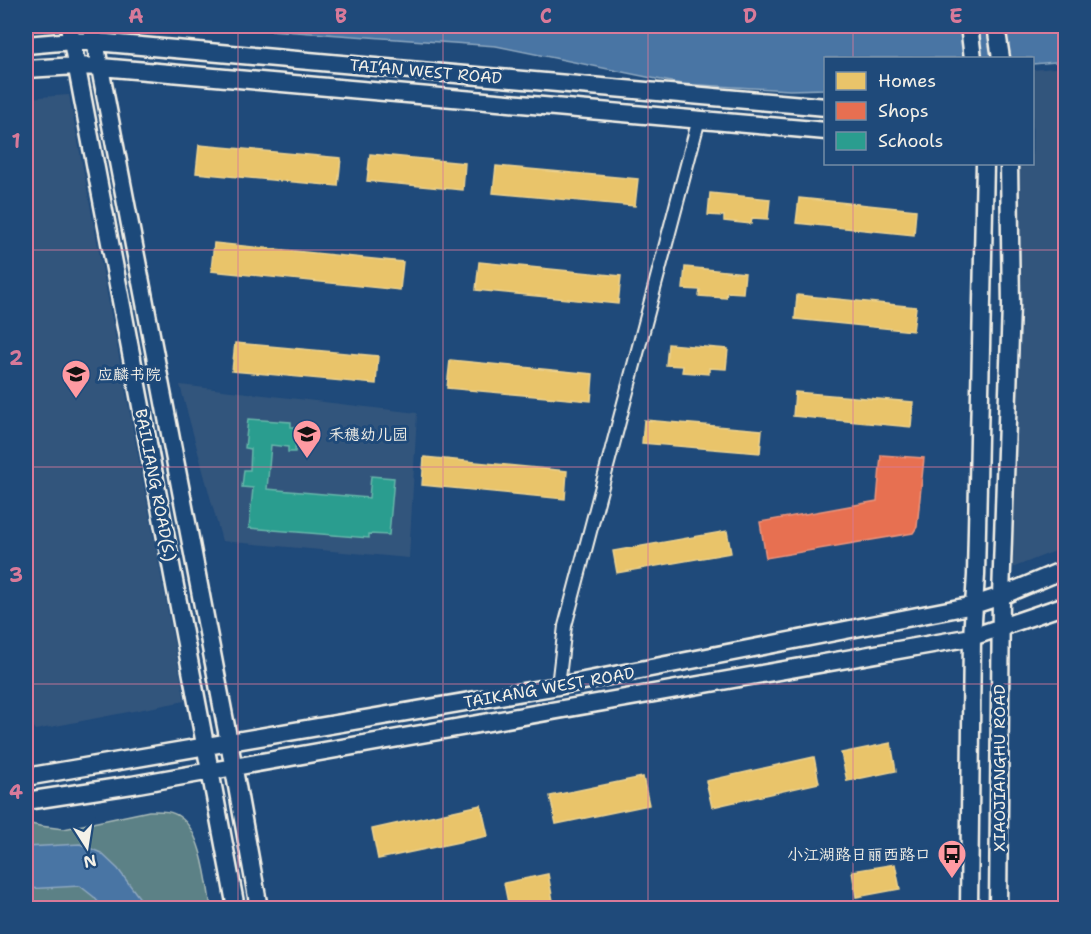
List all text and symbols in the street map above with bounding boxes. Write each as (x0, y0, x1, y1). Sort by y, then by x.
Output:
text: A (128, 3, 144, 29)
text: B (335, 3, 347, 29)
text: C (540, 3, 552, 29)
text: D (743, 3, 757, 29)
text: E (949, 3, 963, 29)
street label: TAI‘AN WEST ROAD (349, 54, 503, 89)
legend (824, 57, 1034, 165)
text: Homes (878, 69, 936, 93)
text: Shops (878, 99, 929, 123)
text: 1 (11, 128, 21, 154)
text: Schools (878, 129, 944, 153)
text: 2 (9, 345, 23, 371)
school or university icon: 应麟书院 (60, 358, 92, 400)
place label: 应麟书院 (97, 364, 161, 385)
street label: BAILIANG ROAD(S.) (130, 407, 181, 563)
school or university icon: 禾穗幼儿园 (291, 418, 323, 460)
place label: 禾穗幼儿园 (328, 424, 408, 445)
text: 3 (9, 562, 23, 588)
street label: TAIKANG WEST ROAD (462, 662, 636, 713)
street label: XIAOJIANGHU ROAD (989, 684, 1010, 852)
text: 4 (9, 779, 23, 805)
north arrow (57, 817, 117, 877)
bus stop icon: 小江湖路日丽西路口 (936, 838, 968, 880)
place label: 小江湖路日丽西路口 (787, 844, 931, 865)
text: N (82, 850, 98, 873)

